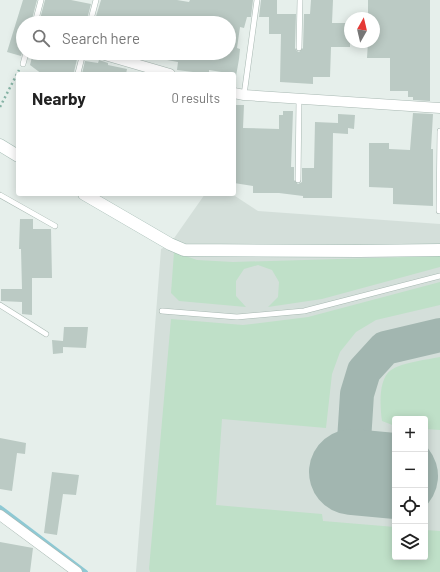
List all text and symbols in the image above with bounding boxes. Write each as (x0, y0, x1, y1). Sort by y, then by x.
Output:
north arrow (344, 12, 380, 48)
search box (16, 16, 236, 60)
icon: search (30, 27, 52, 49)
text: Search here (62, 29, 140, 47)
text: Nearby (32, 88, 86, 108)
text: 0 results (171, 90, 220, 106)
map controls (392, 416, 428, 560)
button: + (392, 416, 428, 452)
button: − (392, 452, 428, 488)
button: locate (392, 488, 428, 524)
button: layers (392, 524, 428, 560)

